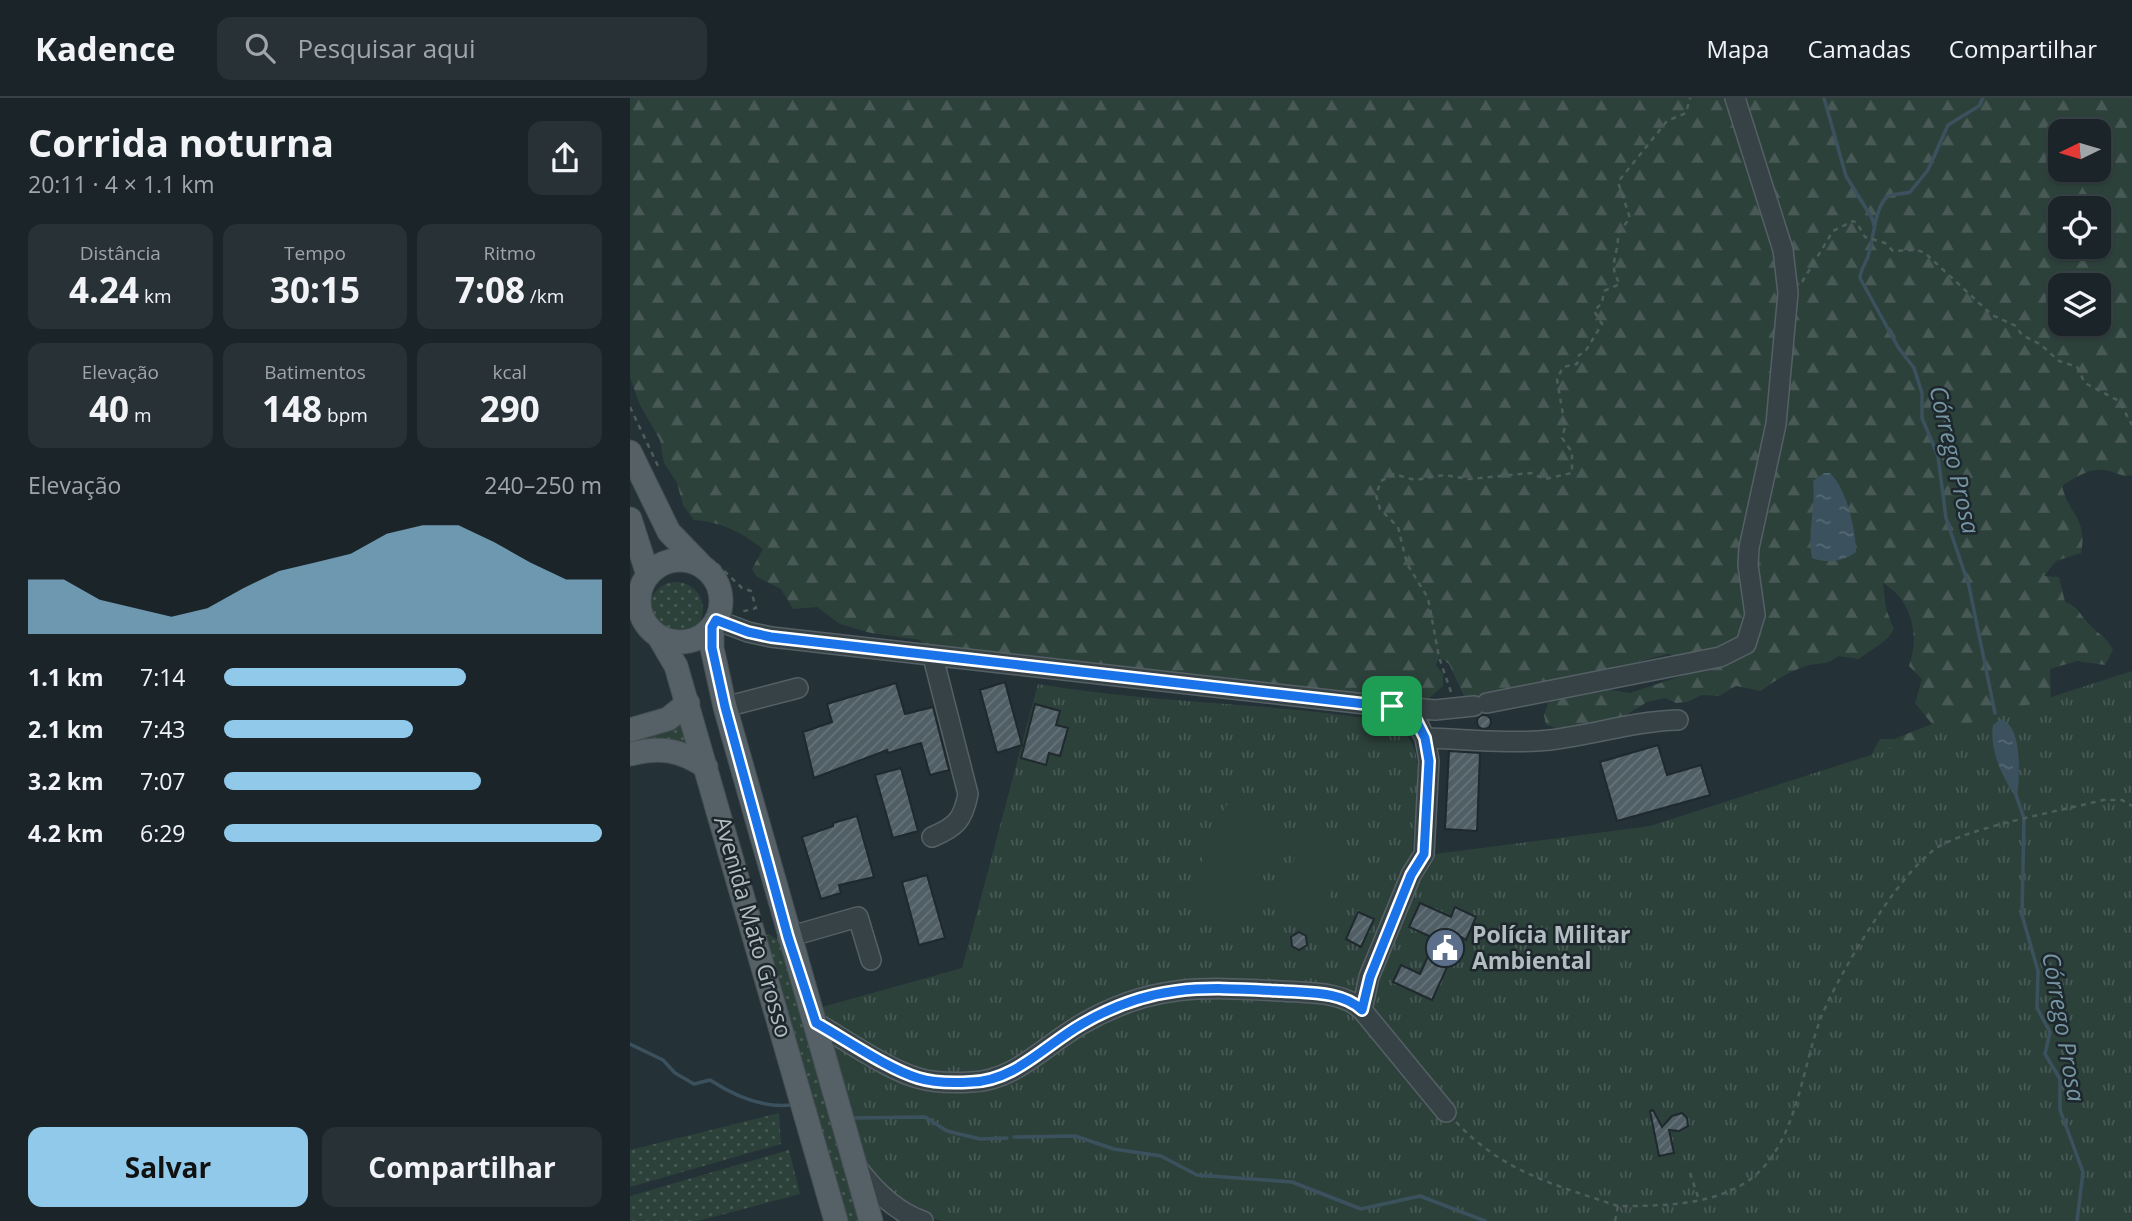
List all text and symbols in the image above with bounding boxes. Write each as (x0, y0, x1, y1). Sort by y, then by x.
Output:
search box (217, 17, 707, 80)
text: Kadence (35, 26, 175, 71)
icon: search (241, 29, 279, 67)
text: Pesquisar aqui (297, 30, 476, 66)
text: Mapa (1706, 32, 1769, 65)
text: Camadas (1807, 32, 1911, 65)
text: Compartilhar (1949, 32, 2097, 65)
text: Corrida noturna (28, 116, 334, 168)
north arrow (2048, 119, 2110, 182)
map controls (2048, 119, 2111, 336)
button: share (528, 121, 602, 195)
text: 20:11 · 4 × 1.1 km (28, 168, 215, 200)
button: locate (2048, 196, 2111, 259)
text: Distância (80, 240, 161, 266)
text: Tempo (284, 240, 346, 266)
text: Ritmo (484, 240, 536, 266)
text: 4.24 (69, 266, 139, 313)
text: 30:15 (270, 266, 360, 313)
text: 7:08 (455, 266, 525, 313)
button: layers (2048, 273, 2111, 336)
text: km (139, 283, 172, 309)
text: /km (525, 283, 564, 309)
text: Elevação (82, 359, 159, 385)
text: Batimentos (264, 359, 366, 385)
text: kcal (492, 359, 527, 385)
water label: Córrego Prosa (1922, 382, 1989, 537)
text: 40 (89, 385, 129, 432)
text: 148 (262, 385, 322, 432)
text: 290 (480, 385, 540, 432)
text: m (129, 402, 152, 428)
text: bpm (322, 402, 368, 428)
text: Elevação (28, 469, 121, 501)
text: 240–250 m (484, 469, 602, 501)
text: 1.1 km (28, 661, 104, 693)
text: 7:14 (140, 661, 186, 693)
pin (1362, 676, 1422, 736)
icon: arrive (1373, 687, 1411, 725)
text: 2.1 km (28, 713, 104, 745)
text: 7:43 (140, 713, 186, 745)
text: 3.2 km (28, 765, 104, 797)
text: 7:07 (140, 765, 186, 797)
street label: Avenida Mato Grosso (707, 812, 801, 1041)
text: 4.2 km (28, 817, 104, 849)
text: 6:29 (140, 817, 186, 849)
place label: Polícia Militar Ambiental (1472, 918, 1631, 976)
public building icon: Polícia Militar Ambiental (1424, 927, 1466, 969)
water label: Córrego Prosa (2035, 949, 2094, 1104)
button: Salvar (28, 1127, 308, 1207)
button: Compartilhar (322, 1127, 602, 1207)

